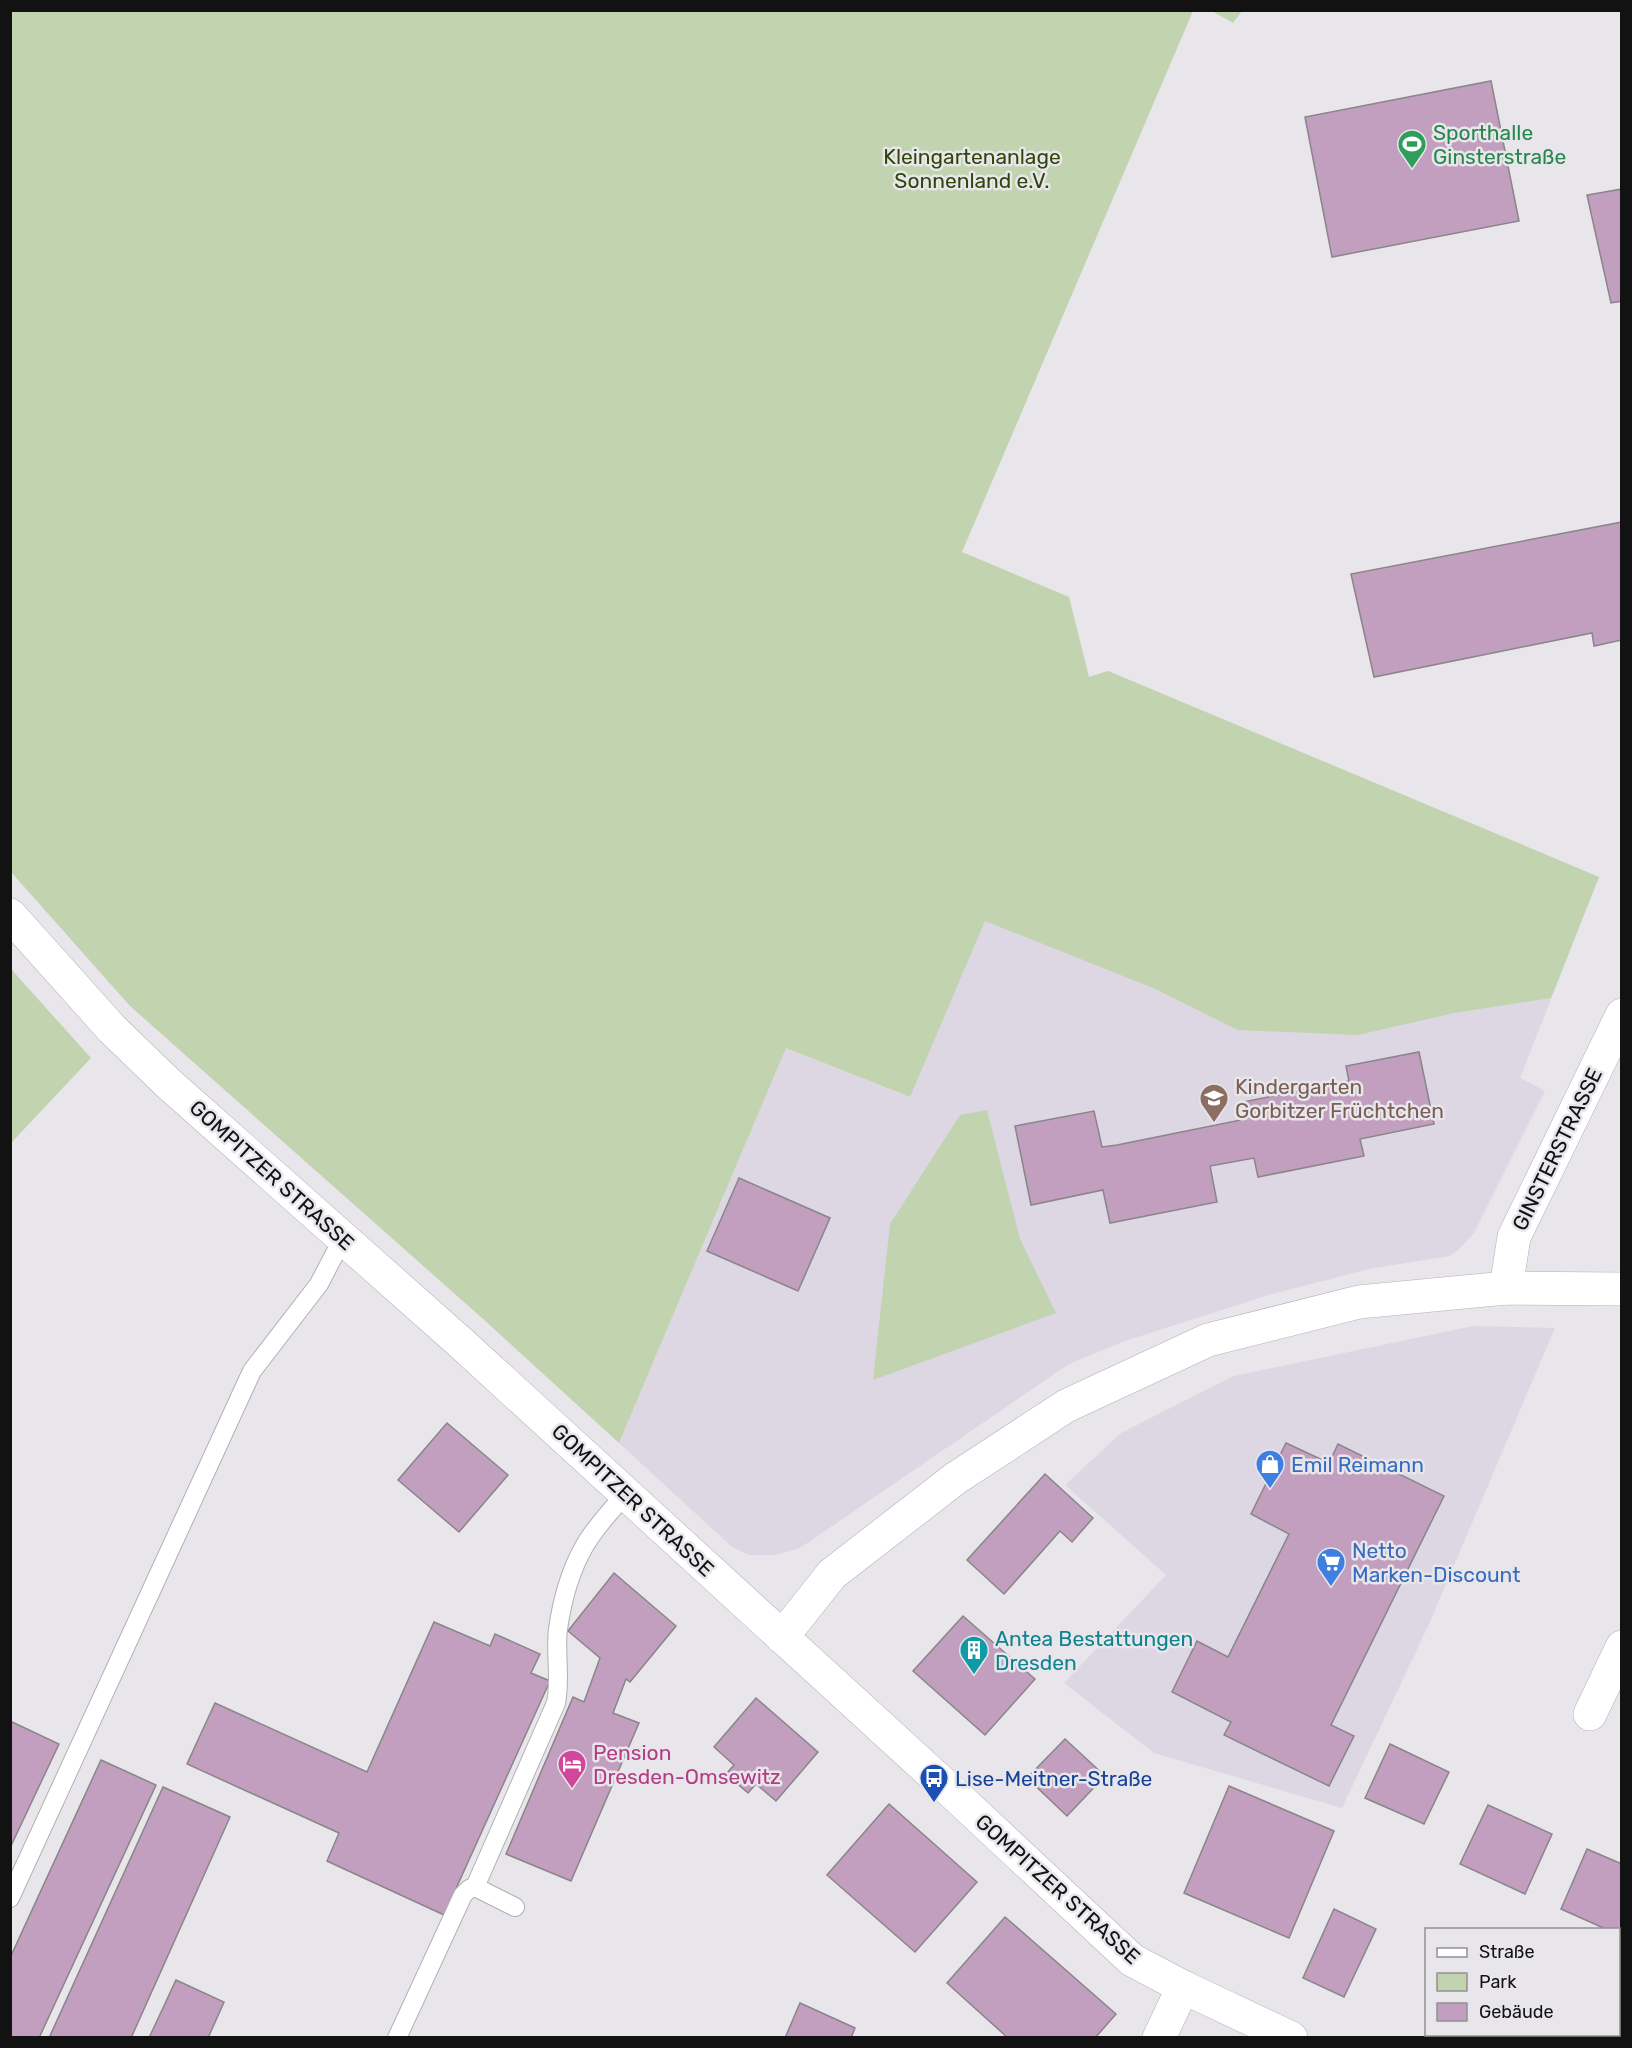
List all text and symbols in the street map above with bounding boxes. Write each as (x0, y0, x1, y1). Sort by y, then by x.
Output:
place label: Sporthalle Ginsterstraße (1433, 120, 1566, 169)
sports icon: Sporthalle Ginsterstraße (1396, 128, 1428, 170)
park label: Kleingartenanlage Sonnenland e.V. (883, 144, 1061, 193)
street label: GINSTERSTRASSE (1507, 1064, 1607, 1234)
place label: Kindergarten Gorbitzer Früchtchen (1235, 1074, 1444, 1123)
school or university icon: Kindergarten Gorbitzer Früchtchen (1198, 1082, 1230, 1124)
street label: GOMPITZER STRASSE (185, 1095, 359, 1255)
street label: GOMPITZER STRASSE (547, 1418, 719, 1582)
shop icon: Emil Reimann (1254, 1448, 1286, 1490)
place label: Emil Reimann (1291, 1452, 1424, 1477)
place label: Netto Marken-Discount (1352, 1538, 1520, 1587)
supermarket icon: Netto Marken-Discount (1315, 1546, 1347, 1588)
place label: Antea Bestattungen Dresden (995, 1626, 1193, 1675)
building icon: Antea Bestattungen Dresden (958, 1634, 990, 1676)
place label: Pension Dresden-Omsewitz (593, 1740, 781, 1789)
hotel icon: Pension Dresden-Omsewitz (556, 1748, 588, 1790)
bus stop icon: Lise-Meitner-Straße (918, 1762, 950, 1804)
place label: Lise-Meitner-Straße (955, 1766, 1152, 1791)
street label: GOMPITZER STRASSE (971, 1809, 1145, 1969)
legend (1425, 1928, 1620, 2036)
text: Straße (1479, 1941, 1535, 1963)
text: Park (1479, 1971, 1517, 1993)
text: Gebäude (1479, 2001, 1554, 2023)

